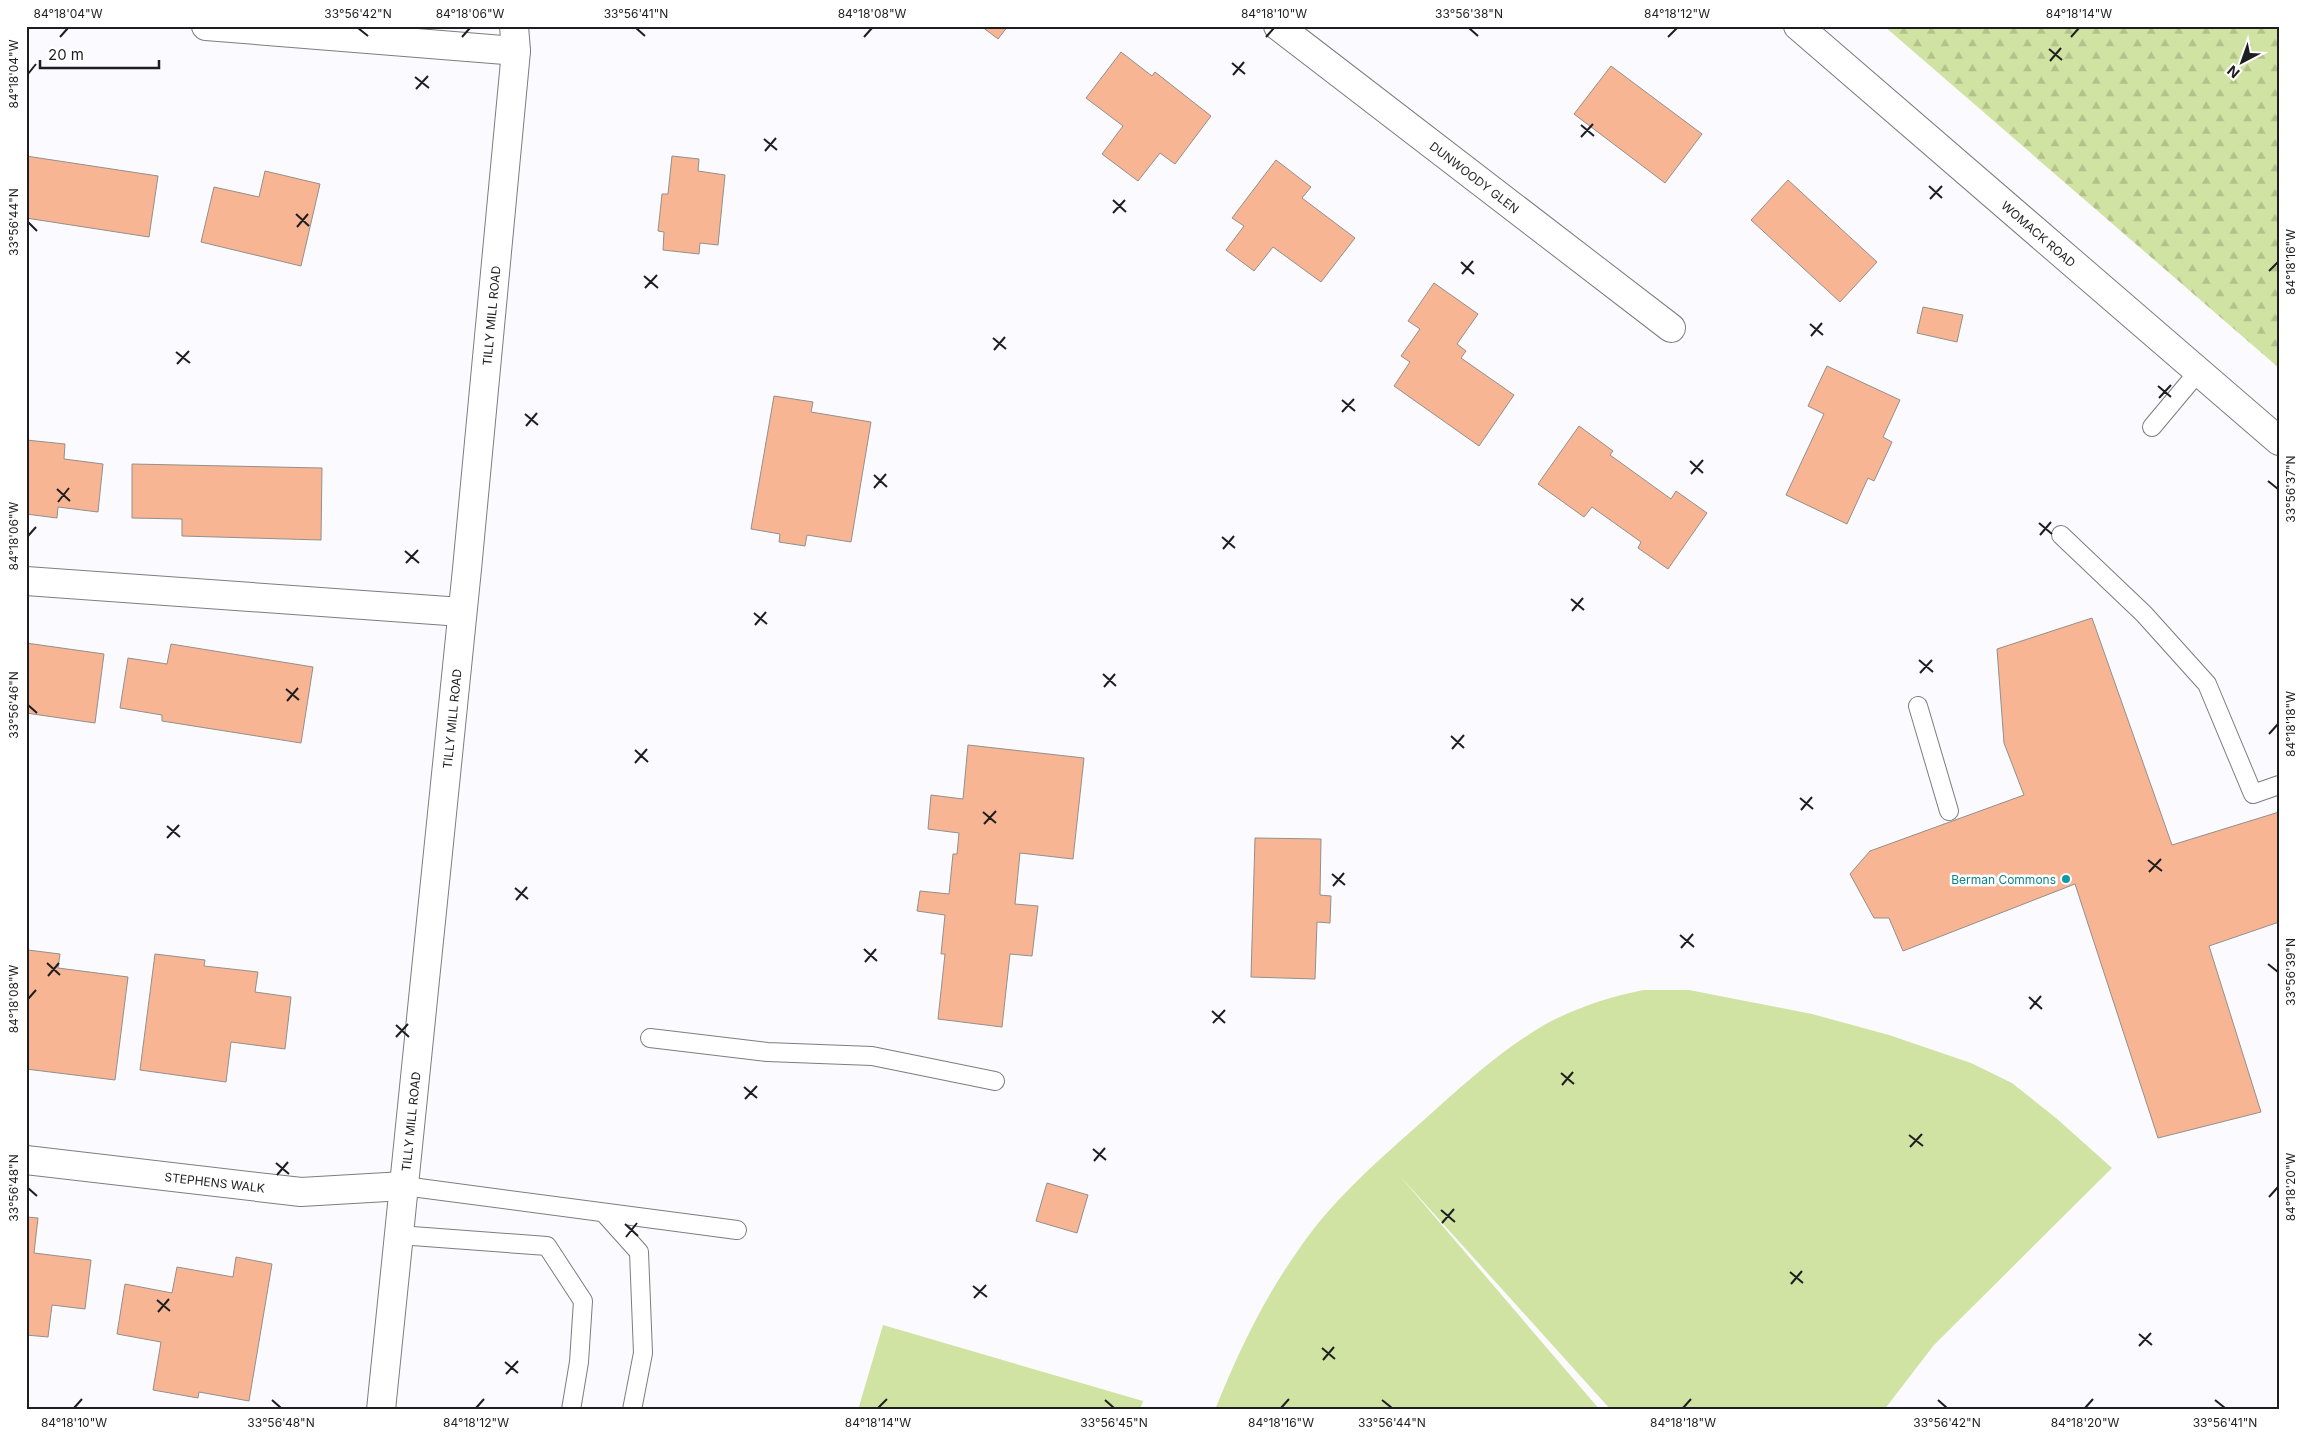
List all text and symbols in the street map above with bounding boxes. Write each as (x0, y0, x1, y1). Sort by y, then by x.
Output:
text: 84°18'04"W (33, 6, 103, 21)
text: 33°56'42"N (324, 6, 392, 21)
text: 84°18'06"W (436, 6, 505, 21)
text: 33°56'41"N (604, 6, 668, 21)
text: 84°18'08"W (838, 6, 907, 21)
text: 84°18'10"W (1241, 6, 1307, 21)
text: 33°56'38"N (1435, 6, 1503, 21)
text: 84°18'12"W (1644, 6, 1710, 21)
text: 84°18'14"W (2046, 6, 2112, 21)
scale bar (40, 38, 159, 70)
north arrow (2218, 38, 2268, 88)
text: 84°18'04"W (6, 39, 21, 109)
text: 20 m (48, 45, 84, 64)
text: N (2224, 62, 2243, 82)
street label: DUNWOODY GLEN (1427, 138, 1522, 216)
text: 33°56'44"N (6, 188, 21, 256)
street label: WOMACK ROAD (1999, 198, 2079, 270)
text: 84°18'16"W (2283, 229, 2298, 295)
street label: TILLY MILL ROAD (479, 265, 503, 366)
text: 33°56'37"N (2283, 455, 2298, 523)
text: 84°18'06"W (6, 501, 21, 570)
street label: TILLY MILL ROAD (439, 668, 464, 769)
text: 33°56'46"N (6, 671, 21, 739)
text: 84°18'18"W (2283, 691, 2298, 757)
place label: Berman Commons (1951, 872, 2056, 887)
marker: Berman Commons (2060, 873, 2072, 885)
text: 33°56'39"N (2283, 938, 2298, 1006)
text: 84°18'08"W (6, 964, 21, 1033)
street label: TILLY MILL ROAD (398, 1071, 423, 1172)
text: 84°18'20"W (2283, 1153, 2298, 1221)
text: 33°56'48"N (6, 1154, 21, 1222)
street label: STEPHENS WALK (164, 1169, 266, 1195)
text: 84°18'10"W (41, 1415, 107, 1430)
text: 33°56'48"N (247, 1415, 315, 1430)
text: 84°18'12"W (443, 1415, 509, 1430)
text: 84°18'14"W (845, 1415, 911, 1430)
text: 33°56'45"N (1080, 1415, 1148, 1430)
text: 84°18'16"W (1248, 1415, 1314, 1430)
text: 33°56'44"N (1358, 1415, 1426, 1430)
text: 84°18'18"W (1650, 1415, 1716, 1430)
text: 33°56'42"N (1913, 1415, 1981, 1430)
text: 84°18'20"W (2051, 1415, 2119, 1430)
text: 33°56'41"N (2193, 1415, 2257, 1430)

